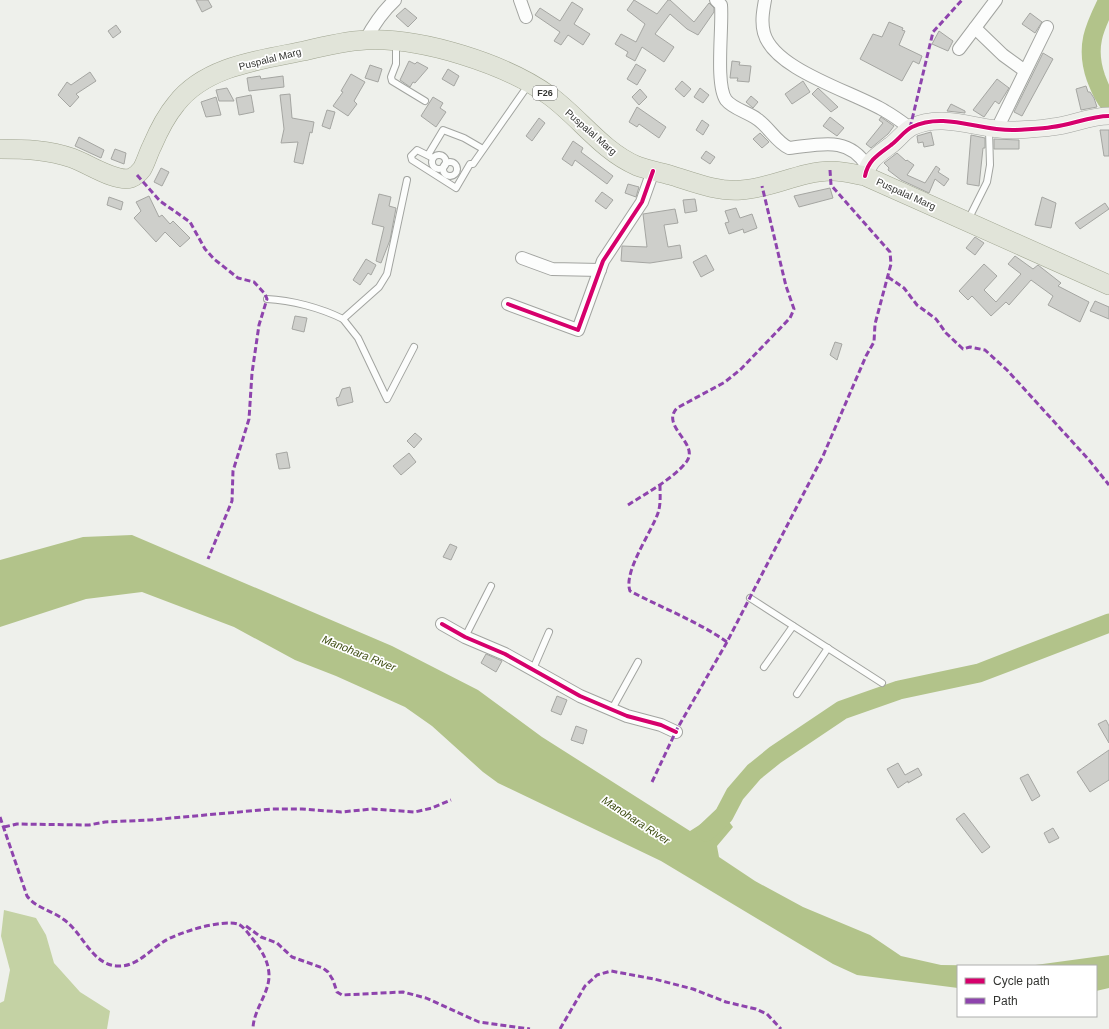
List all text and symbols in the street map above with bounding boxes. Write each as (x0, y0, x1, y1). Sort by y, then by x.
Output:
street label: Puspalal Marg (238, 46, 302, 72)
road number: F26 (533, 86, 557, 100)
street label: Puspalal Marg (563, 107, 619, 157)
street label: Puspalal Marg (875, 176, 937, 212)
water label: Manohara River (320, 633, 399, 674)
water label: Manohara River (600, 794, 673, 847)
legend (957, 965, 1097, 1017)
text: Cycle path (993, 974, 1050, 988)
text: Path (993, 994, 1018, 1008)

